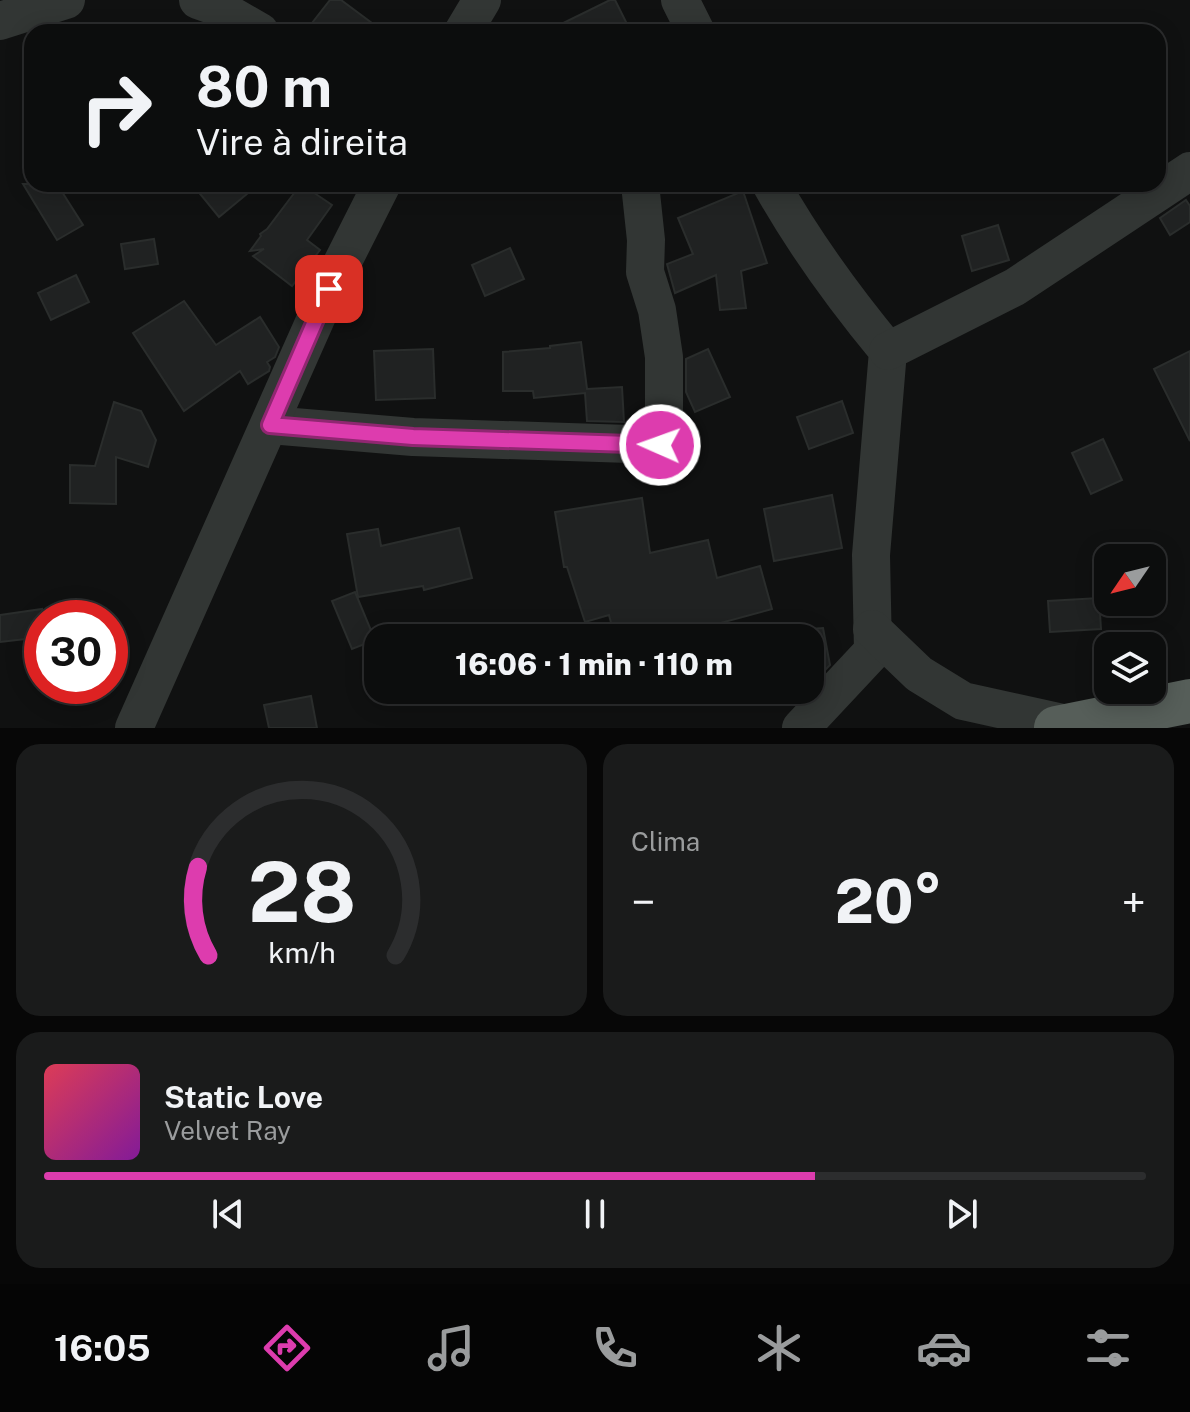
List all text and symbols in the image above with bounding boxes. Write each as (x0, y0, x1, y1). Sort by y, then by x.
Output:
text: 80 m (196, 54, 332, 120)
icon: right (64, 56, 168, 160)
text: Vire à direita (196, 121, 408, 163)
pin (295, 255, 363, 323)
icon: arrive (307, 267, 351, 311)
position arrow (618, 403, 702, 487)
north arrow (1094, 544, 1166, 616)
map controls (1094, 544, 1166, 704)
speed limit sign: 30 (24, 600, 128, 704)
button: layers (1094, 632, 1166, 704)
text: 16:06 · 1 min · 110 m (455, 646, 733, 682)
text: Clima (631, 826, 700, 857)
text: 28 (247, 843, 356, 941)
text: 20° (835, 866, 942, 937)
text: − (631, 876, 655, 928)
text: + (1122, 876, 1146, 928)
text: km/h (268, 936, 335, 969)
text: Static Love (164, 1079, 323, 1115)
text: Velvet Ray (164, 1115, 291, 1146)
icon: previous (206, 1192, 250, 1236)
icon: pause (573, 1192, 617, 1236)
icon: next (940, 1192, 984, 1236)
icon: directions (259, 1320, 315, 1376)
icon: music (423, 1320, 479, 1376)
icon: phone (587, 1320, 643, 1376)
icon: climate (751, 1320, 807, 1376)
icon: car (916, 1320, 972, 1376)
icon: filters (1080, 1320, 1136, 1376)
text: 16:05 (54, 1327, 151, 1369)

